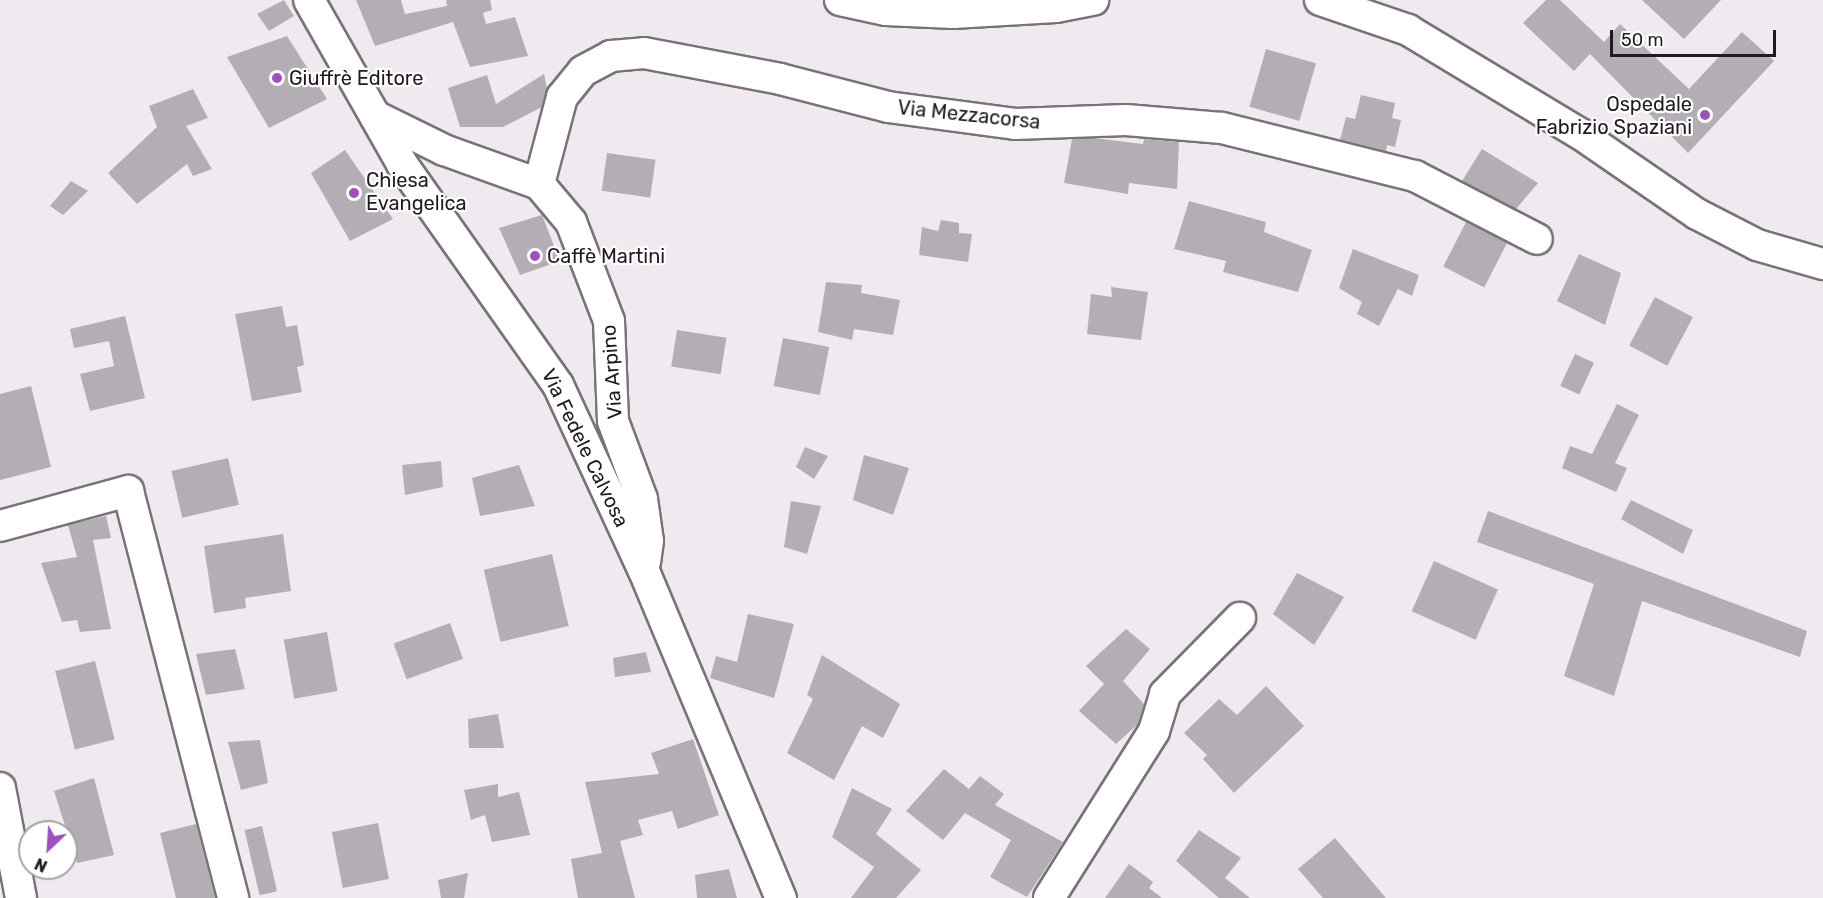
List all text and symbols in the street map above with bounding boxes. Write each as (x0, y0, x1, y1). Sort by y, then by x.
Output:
scale bar (1613, 18, 1780, 56)
text: 50 m (1621, 29, 1664, 51)
place label: Giuffrè Editore (289, 66, 423, 90)
marker: Giuffrè Editore (270, 71, 284, 85)
place label: Ospedale Fabrizio Spaziani (1536, 92, 1692, 139)
street label: Via Mezzacorsa (896, 96, 1042, 134)
marker: Ospedale Fabrizio Spaziani (1696, 106, 1714, 124)
place label: Chiesa Evangelica (366, 169, 467, 216)
marker: Chiesa Evangelica (347, 186, 361, 200)
place label: Caffè Martini (547, 244, 665, 268)
marker: Caffè Martini (528, 249, 542, 263)
street label: Via Arpino (597, 324, 627, 420)
street label: Via Fedele Calvosa (536, 365, 634, 531)
north arrow (18, 820, 78, 880)
text: N (32, 854, 50, 876)

